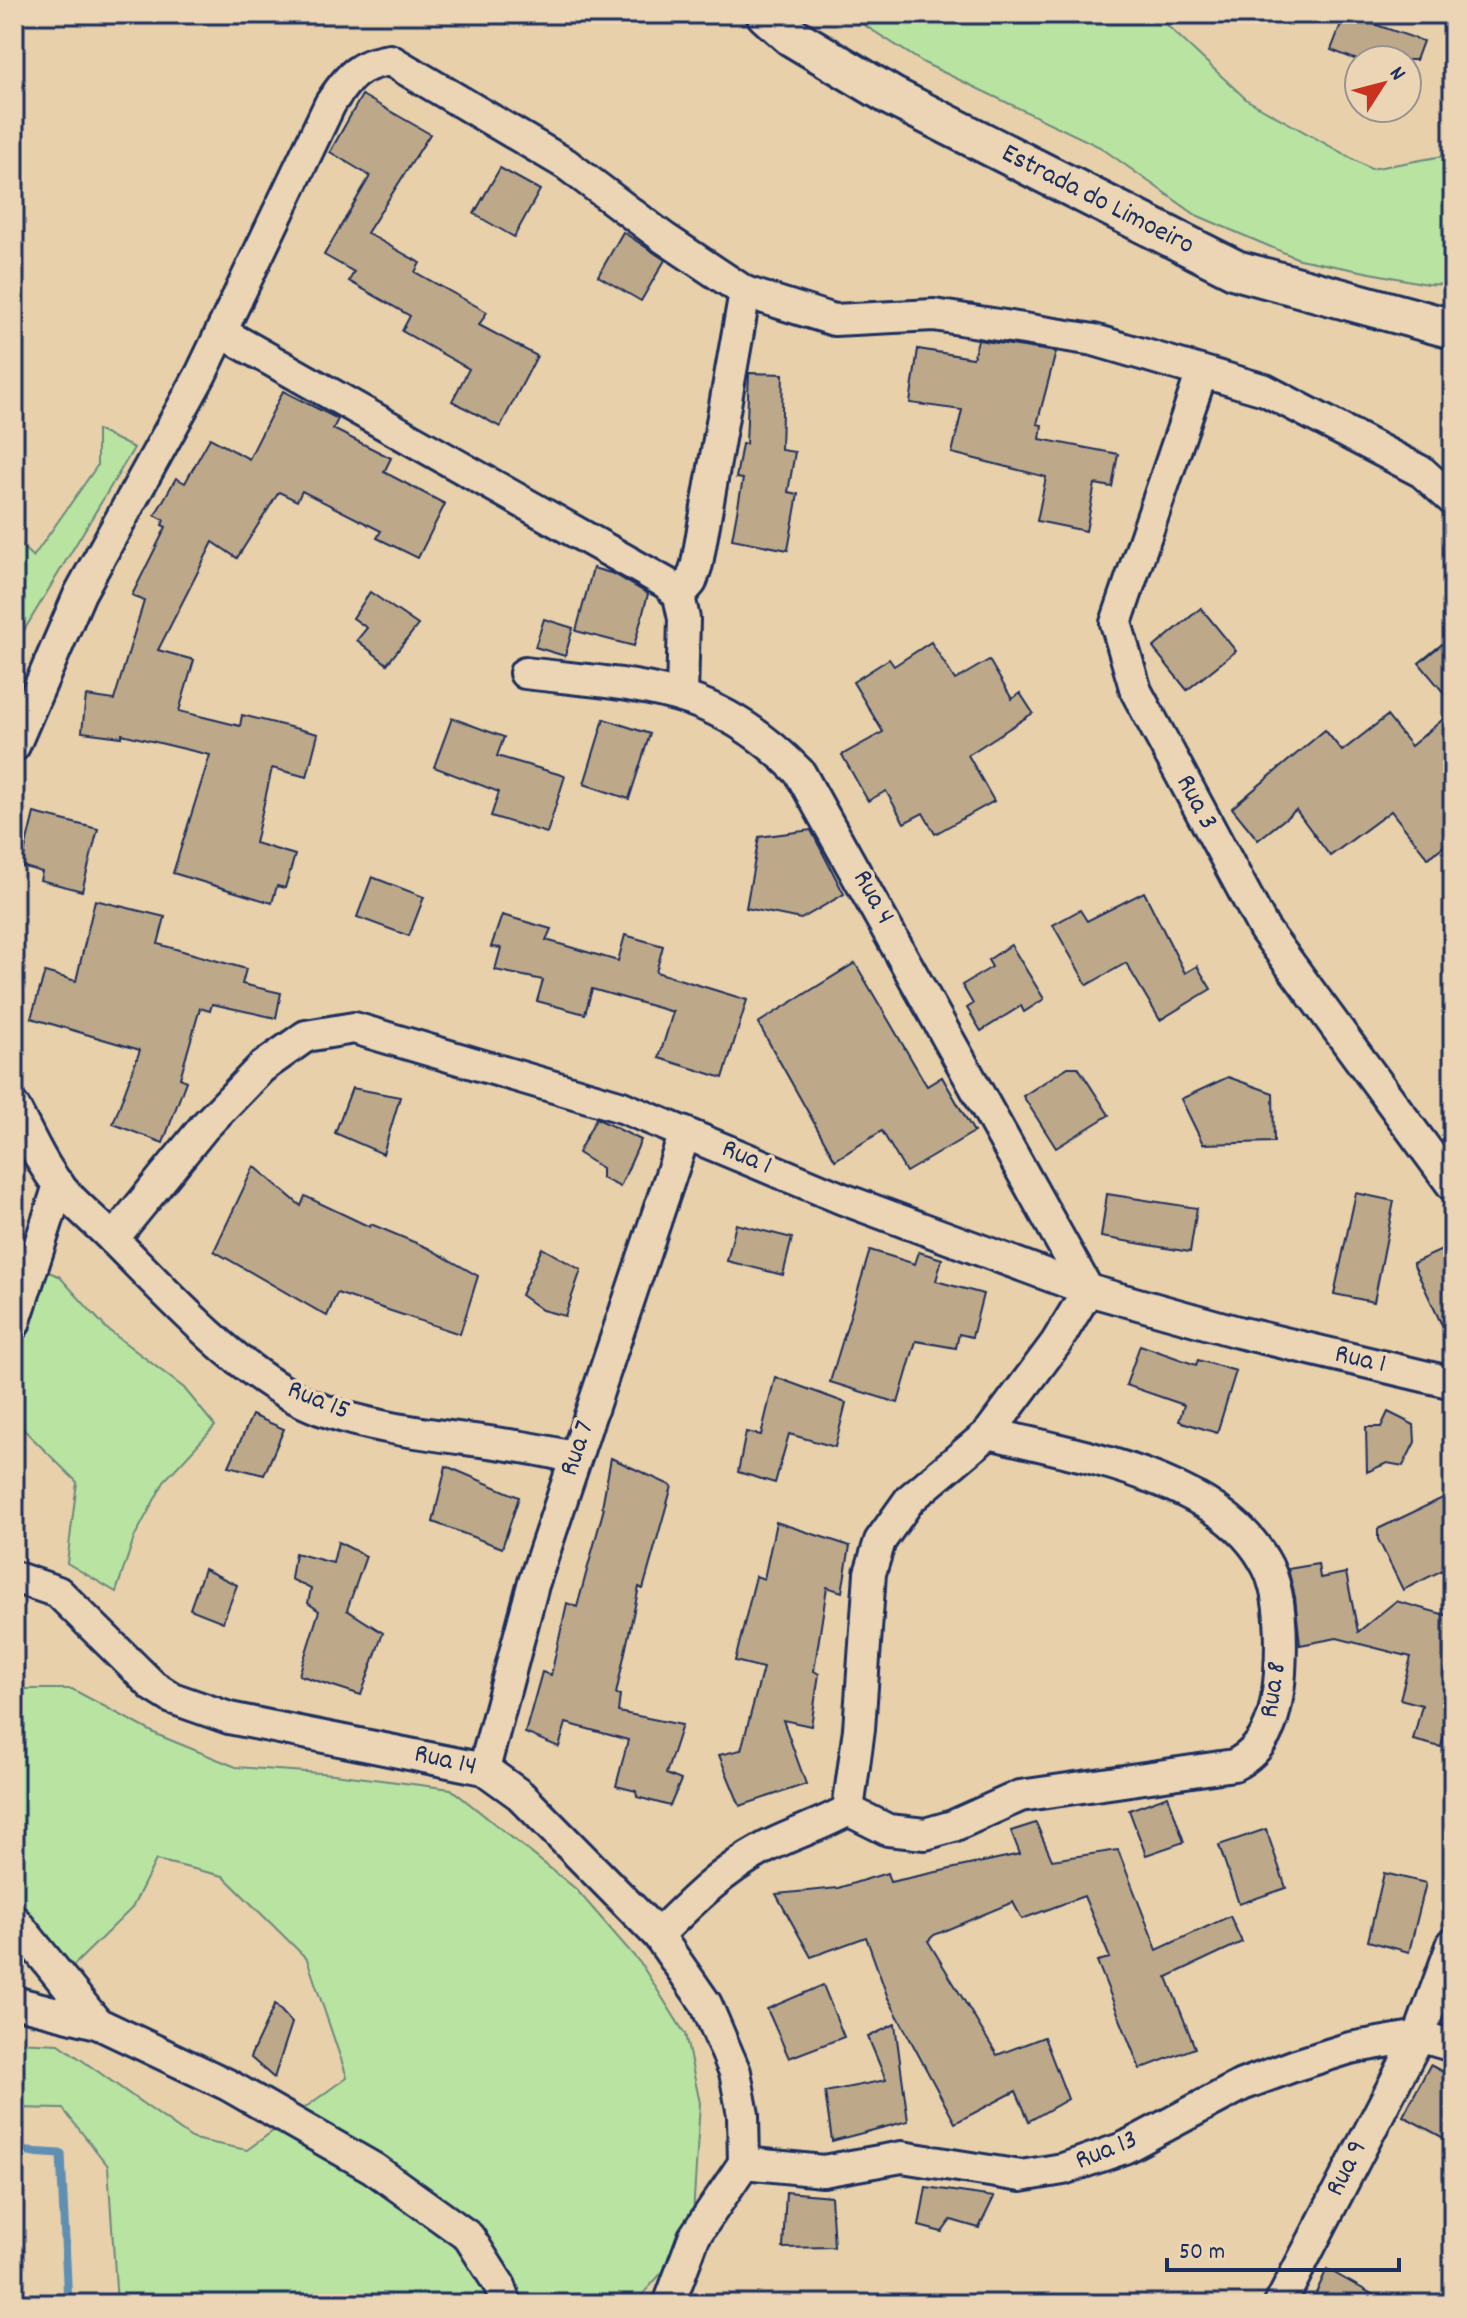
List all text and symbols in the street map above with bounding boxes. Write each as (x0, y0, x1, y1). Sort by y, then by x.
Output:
north arrow (1343, 44, 1423, 124)
text: N (1381, 61, 1412, 88)
street label: Estrada do Limoeiro (994, 135, 1200, 267)
street label: Rua 3 (1164, 768, 1226, 838)
street label: Rua 4 (841, 863, 903, 933)
street label: Rua 1 (715, 1131, 777, 1187)
street label: Rua 1 (1330, 1336, 1390, 1386)
street label: Rua 15 (281, 1371, 355, 1433)
street label: Rua 7 (551, 1416, 607, 1482)
street label: Rua 8 (1251, 1659, 1299, 1721)
street label: Rua 14 (410, 1735, 480, 1789)
street label: Rua 13 (1070, 2122, 1144, 2182)
street label: Rua 9 (1317, 2134, 1379, 2204)
scale bar (1167, 2222, 1399, 2272)
text: 50 m (1179, 2236, 1225, 2270)

